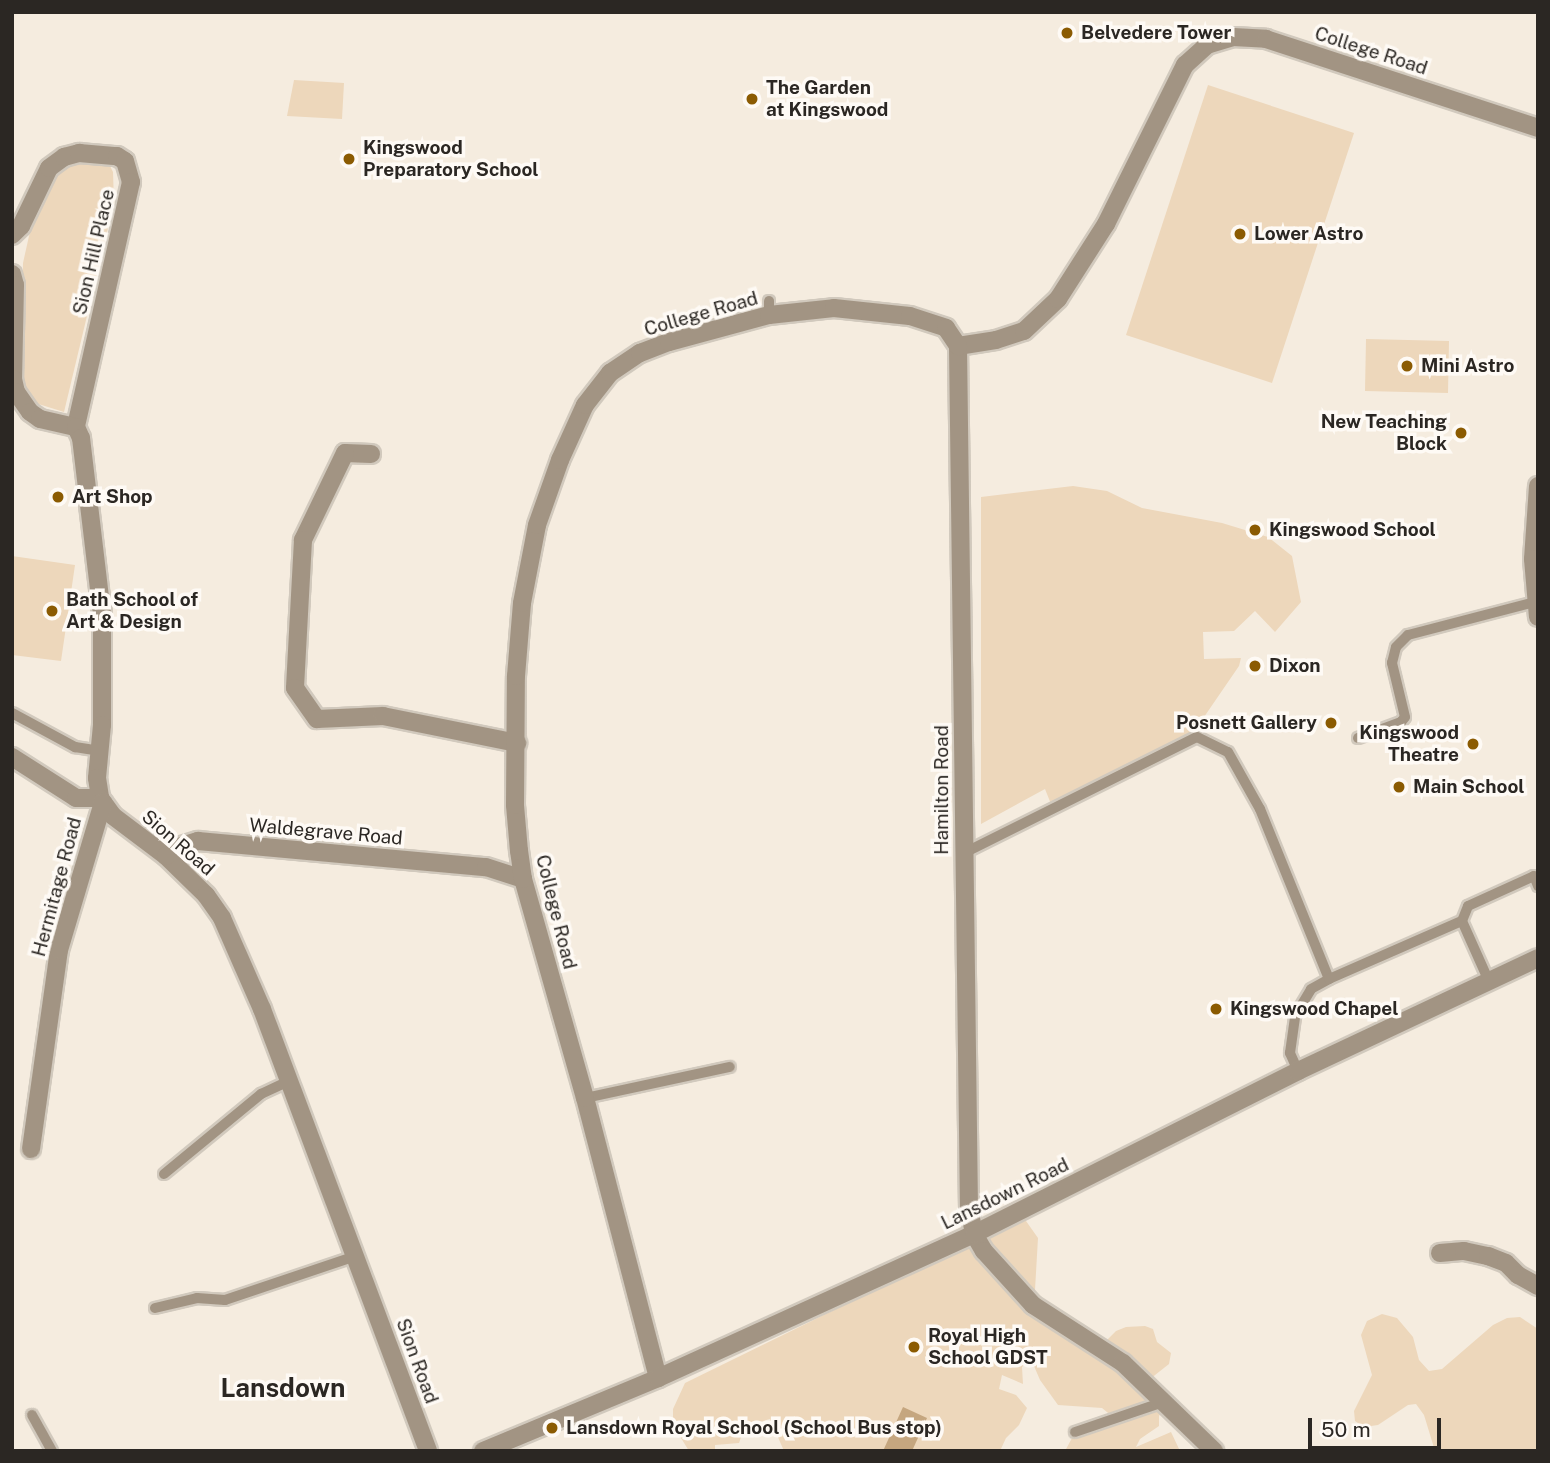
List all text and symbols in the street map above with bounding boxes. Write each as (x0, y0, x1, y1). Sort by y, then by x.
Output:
place label: Belvedere Tower (1081, 22, 1231, 44)
street label: College Road (1312, 22, 1430, 80)
marker: Belvedere Tower (1059, 25, 1075, 41)
place label: The Garden at Kingswood (766, 77, 888, 121)
marker: The Garden at Kingswood (744, 91, 760, 107)
place label: Kingswood Preparatory School (363, 137, 539, 181)
marker: Kingswood Preparatory School (341, 151, 357, 167)
street label: Sion Hill Place (68, 187, 120, 317)
place label: Lower Astro (1254, 223, 1363, 245)
marker: Lower Astro (1232, 226, 1248, 242)
street label: College Road (642, 287, 760, 341)
place label: Mini Astro (1421, 355, 1514, 377)
marker: Mini Astro (1399, 358, 1415, 374)
place label: New Teaching Block (1321, 411, 1447, 455)
marker: New Teaching Block (1453, 425, 1469, 441)
place label: Art Shop (72, 486, 153, 508)
marker: Art Shop (50, 489, 66, 505)
place label: Kingswood School (1269, 519, 1436, 541)
marker: Kingswood School (1247, 522, 1263, 538)
place label: Bath School of Art & Design (66, 589, 198, 633)
marker: Bath School of Art & Design (44, 603, 60, 619)
place label: Dixon (1269, 655, 1321, 677)
marker: Dixon (1247, 658, 1263, 674)
place label: Posnett Gallery (1176, 712, 1317, 734)
marker: Posnett Gallery (1323, 715, 1339, 731)
place label: Kingswood Theatre (1359, 722, 1459, 766)
street label: Hamilton Road (931, 725, 953, 855)
marker: Kingswood Theatre (1465, 736, 1481, 752)
place label: Main School (1413, 776, 1525, 798)
marker: Main School (1391, 779, 1407, 795)
street label: Sion Road (137, 805, 219, 881)
street label: Waldegrave Road (248, 814, 404, 850)
street label: Hermitage Road (27, 815, 87, 959)
street label: College Road (531, 852, 581, 972)
place label: Kingswood Chapel (1230, 998, 1398, 1020)
marker: Kingswood Chapel (1208, 1001, 1224, 1017)
street label: Lansdown Road (938, 1153, 1072, 1235)
street label: Sion Road (391, 1315, 443, 1407)
place label: Royal High School GDST (928, 1325, 1048, 1369)
marker: Royal High School GDST (906, 1339, 922, 1355)
district label: Lansdown (221, 1372, 345, 1404)
scale bar (1312, 1404, 1445, 1448)
place label: Lansdown Royal School (School Bus stop) (566, 1417, 942, 1439)
text: 50 m (1321, 1417, 1371, 1442)
marker: Lansdown Royal School (School Bus stop) (544, 1420, 560, 1436)

